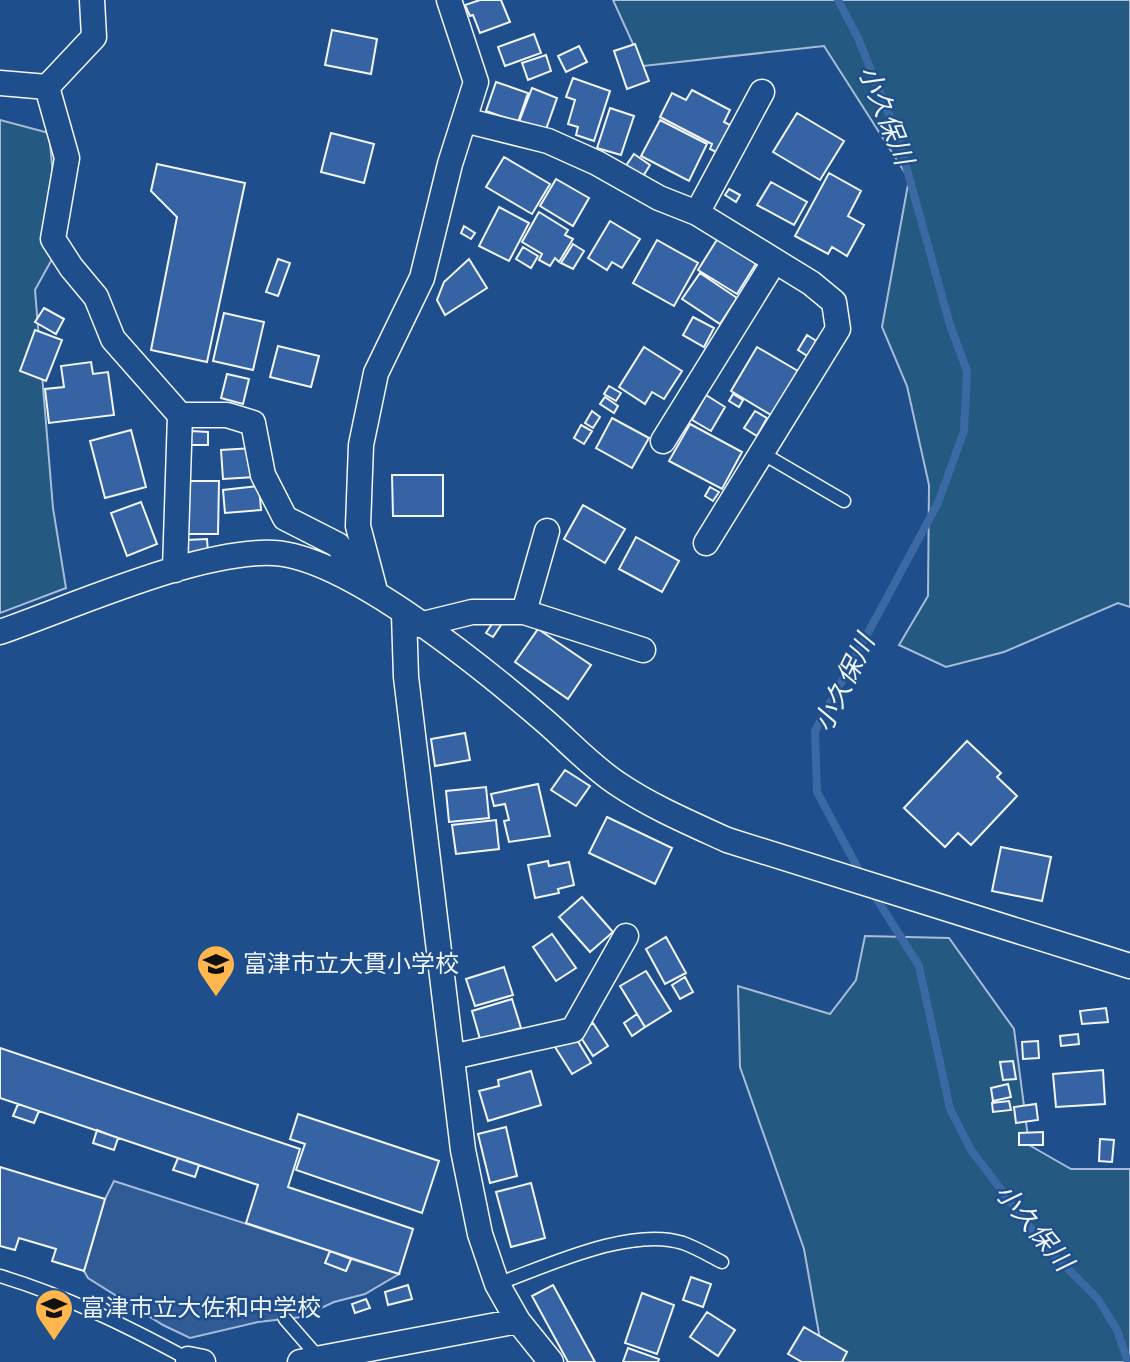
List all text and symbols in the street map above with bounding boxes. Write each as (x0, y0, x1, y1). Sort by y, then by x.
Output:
water label: 小久保川 (853, 60, 922, 172)
water label: 小久保川 (806, 626, 882, 736)
school or university icon: 富津市立大貫小学校 (195, 943, 237, 998)
place label: 富津市立大貫小学校 (243, 948, 459, 977)
water label: 小久保川 (989, 1176, 1082, 1279)
school or university icon: 富津市立大佐和中学校 (33, 1287, 75, 1342)
place label: 富津市立大佐和中学校 (81, 1292, 321, 1321)

